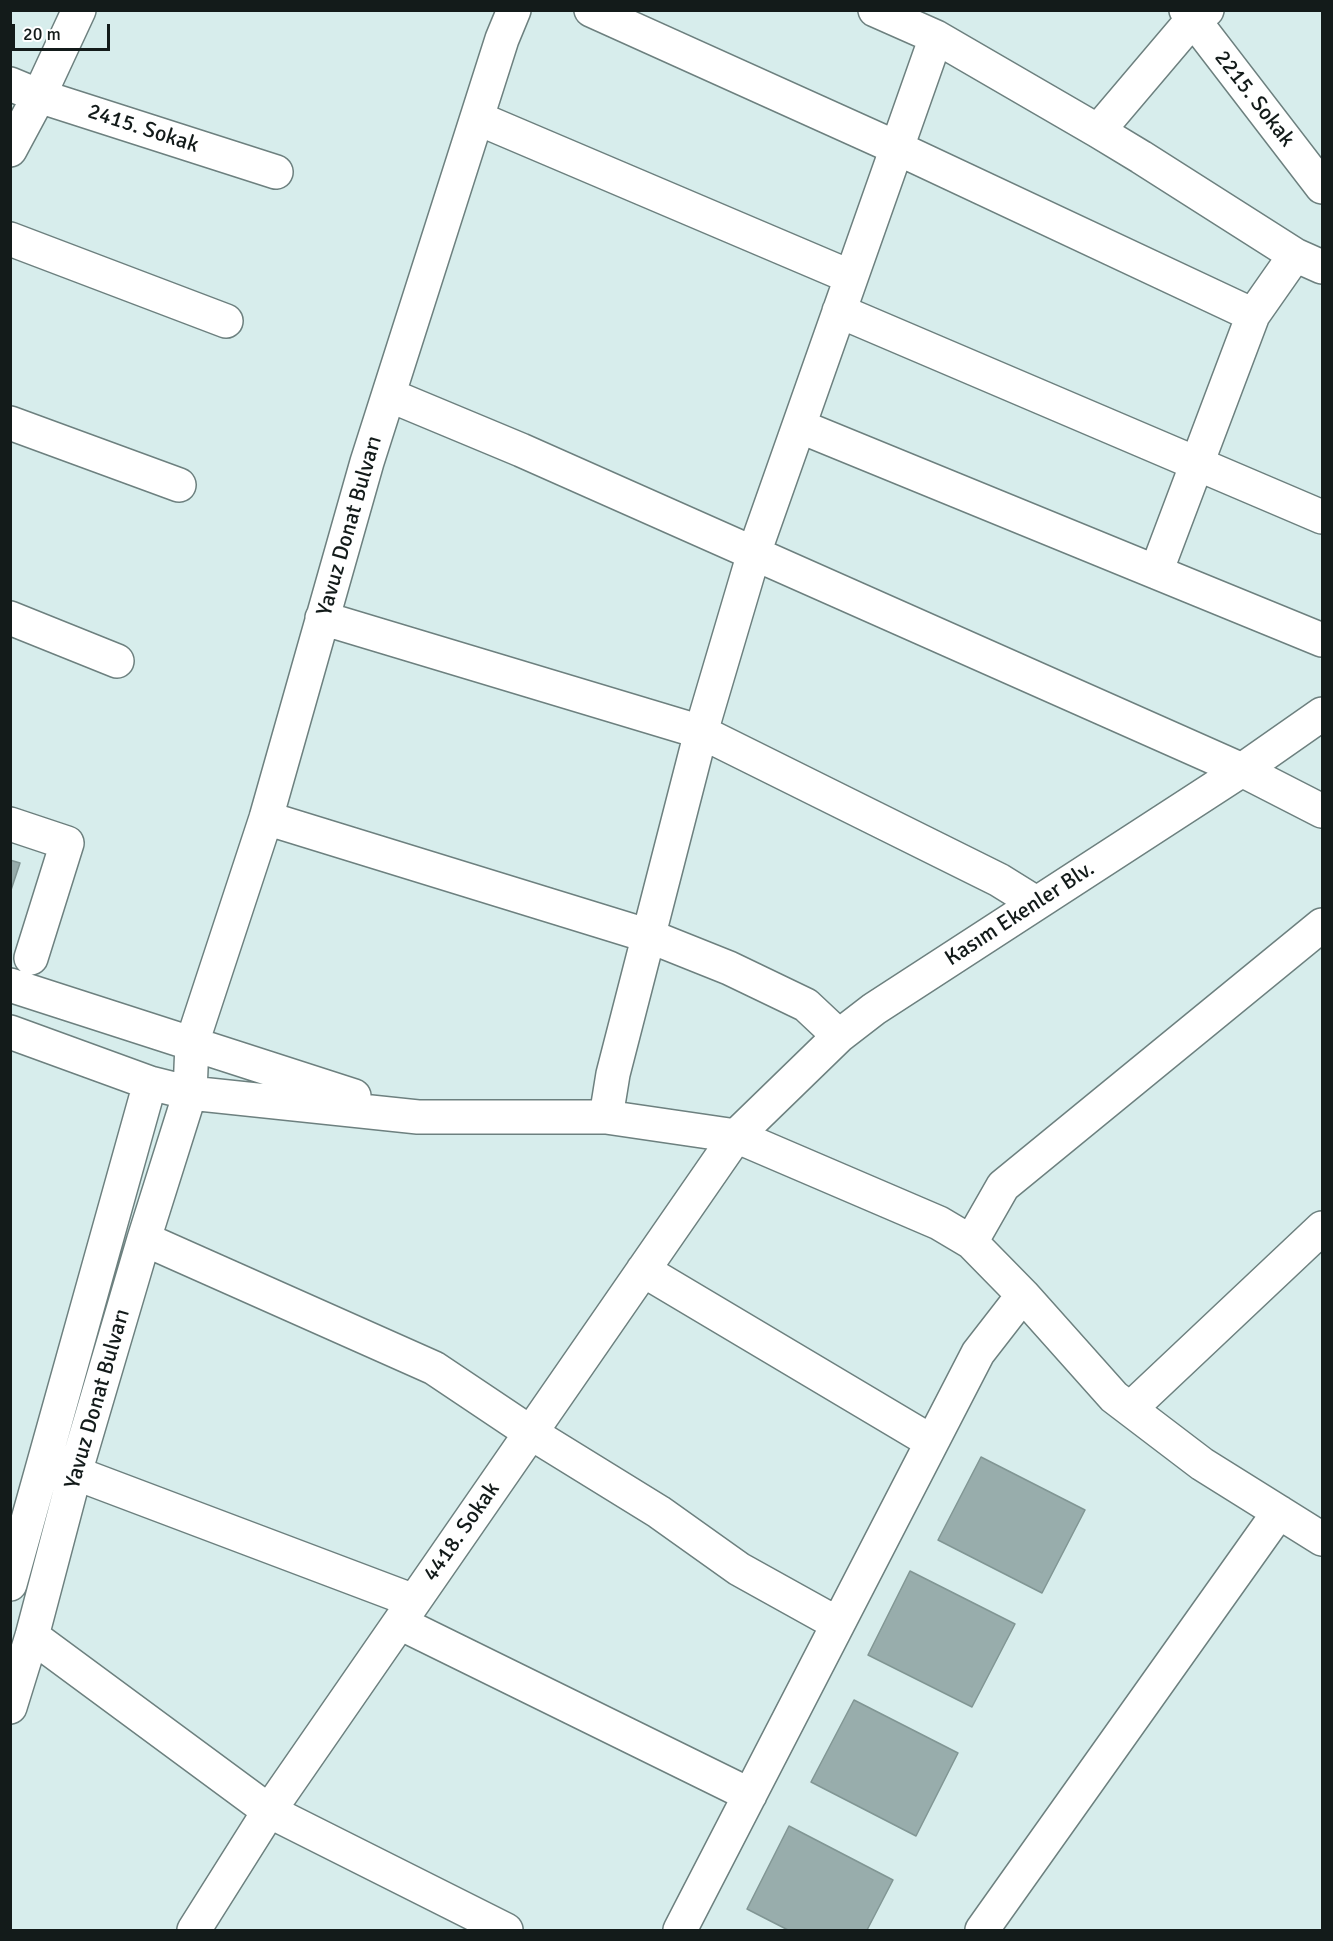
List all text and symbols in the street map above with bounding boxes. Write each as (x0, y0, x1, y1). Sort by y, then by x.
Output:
scale bar (15, 12, 112, 50)
text: 20 m (23, 23, 61, 45)
street label: 2215. Sokak (1208, 46, 1300, 152)
street label: 2415. Sokak (84, 99, 202, 159)
street label: Yavuz Donat Bulvarı (312, 433, 388, 619)
street label: Kasım Ekenler Blv. (940, 856, 1100, 972)
street label: Yavuz Donat Bulvarı (60, 1306, 136, 1492)
street label: 4418. Sokak (418, 1477, 506, 1587)

